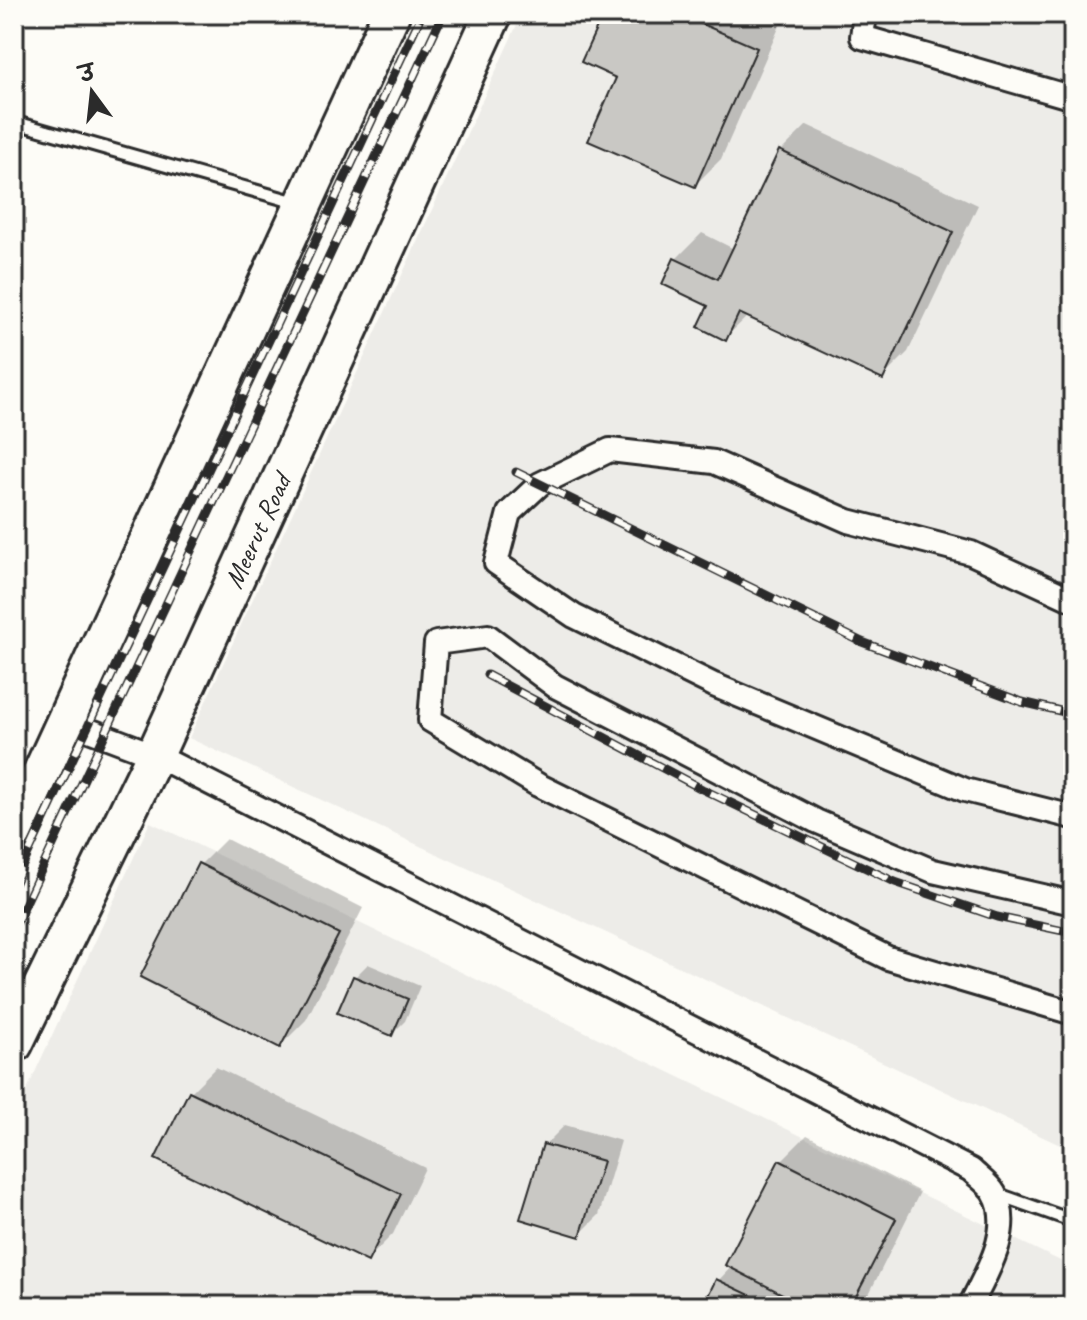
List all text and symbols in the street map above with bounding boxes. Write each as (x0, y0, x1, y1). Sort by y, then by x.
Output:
north arrow (52, 52, 132, 132)
text: उ (74, 58, 100, 90)
street label: Meerut Road (215, 465, 300, 594)

